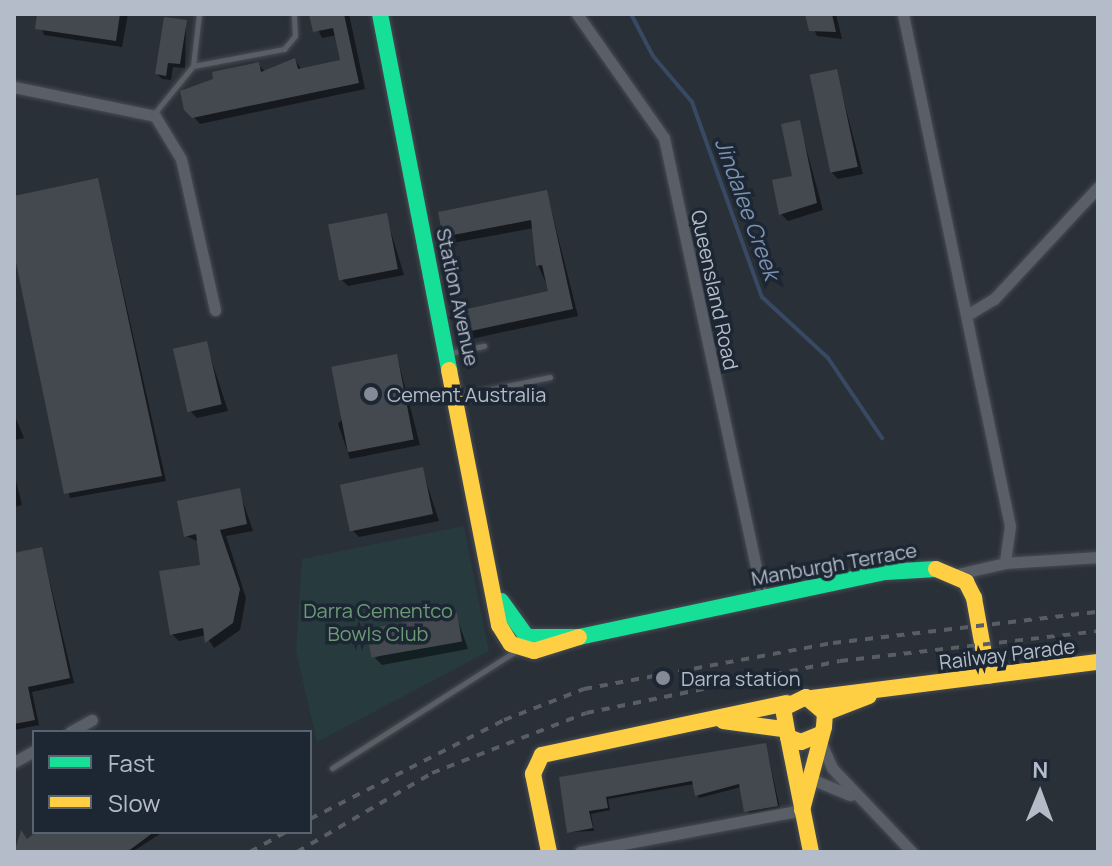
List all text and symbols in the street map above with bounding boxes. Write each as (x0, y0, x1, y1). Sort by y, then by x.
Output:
water label: Jindalee Creek (709, 135, 785, 283)
street label: Queensland Road (686, 208, 744, 372)
street label: Station Avenue (432, 226, 484, 368)
place label: Cement Australia (387, 382, 546, 406)
marker: Cement Australia (362, 385, 380, 403)
street label: Manburgh Terrace (749, 538, 919, 590)
park label: Darra Cementco Bowls Club (303, 598, 453, 645)
street label: Railway Parade (938, 634, 1076, 674)
place label: Darra station (681, 666, 801, 690)
marker: Darra station (652, 667, 674, 689)
legend (32, 730, 312, 834)
text: Fast (108, 746, 155, 779)
north arrow (1000, 754, 1080, 834)
text: N (1032, 755, 1049, 785)
text: Slow (108, 786, 161, 819)

